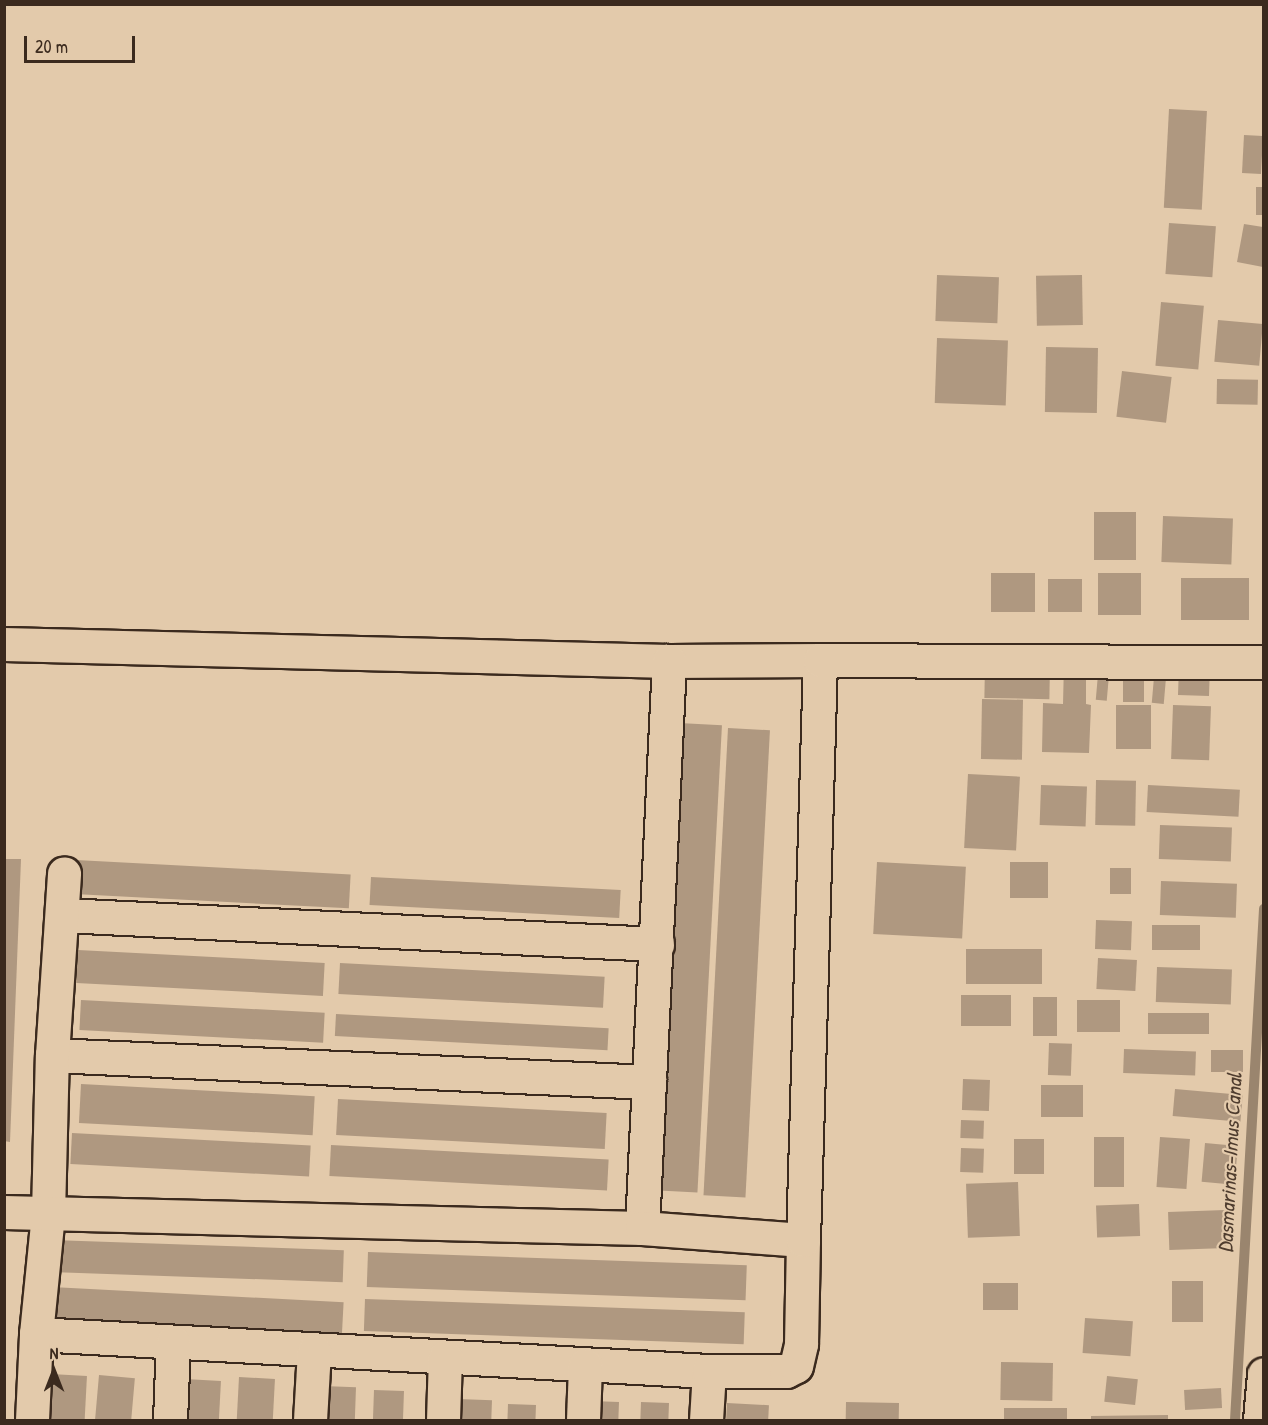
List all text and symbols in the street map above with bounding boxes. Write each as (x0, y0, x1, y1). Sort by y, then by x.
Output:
scale bar (27, 24, 138, 62)
text: 20 m (35, 34, 68, 59)
water label: Dasmarinas-Imus Canal (1213, 1073, 1247, 1253)
north arrow (24, 1341, 84, 1401)
text: N (50, 1342, 58, 1364)

